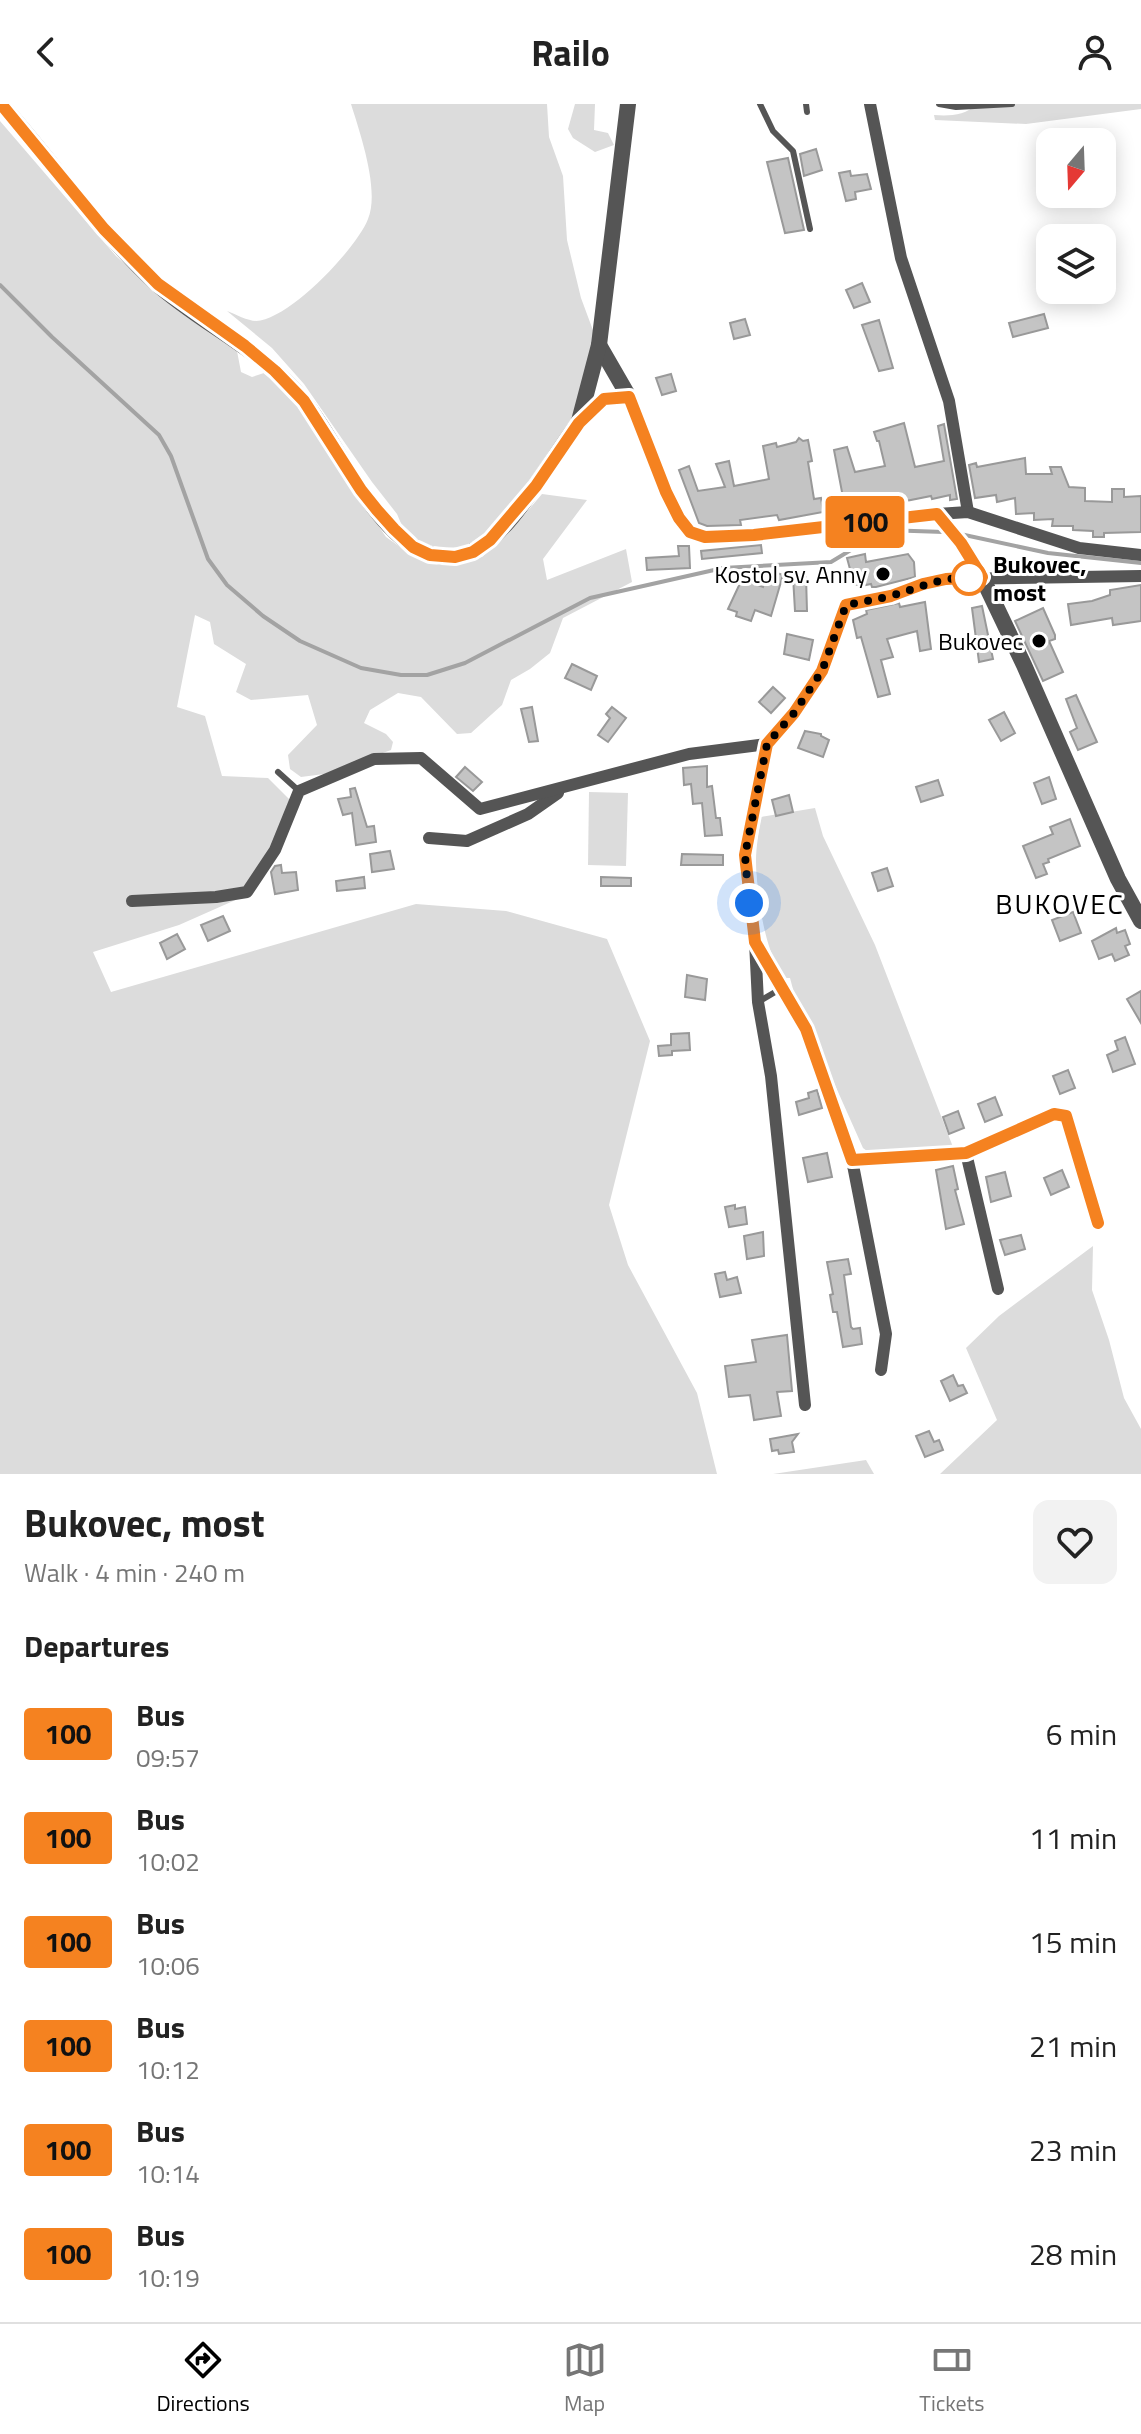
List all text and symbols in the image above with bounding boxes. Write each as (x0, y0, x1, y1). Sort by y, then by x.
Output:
text: Railo (531, 25, 610, 80)
icon: back (24, 30, 68, 74)
icon: person (1073, 30, 1117, 74)
north arrow (1036, 128, 1116, 208)
map controls (1036, 128, 1116, 304)
button: layers (1036, 224, 1116, 304)
line badge: 100 (819, 496, 911, 548)
text: 100 (841, 500, 889, 543)
place label: Bukovec, most (993, 546, 1087, 610)
place label: Kostol sv. Anny (714, 556, 867, 592)
marker: Bukovec, most (952, 561, 986, 595)
marker: Kostol sv. Anny (874, 565, 892, 583)
place label: Bukovec (938, 623, 1023, 659)
marker: Bukovec (1030, 632, 1048, 650)
district label: BUKOVEC (995, 882, 1125, 925)
your location (729, 883, 769, 923)
text: Bukovec, most (24, 1494, 265, 1552)
button: heart (1033, 1500, 1117, 1584)
text: Walk · 4 min · 240 m (24, 1553, 245, 1592)
text: Departures (24, 1623, 169, 1669)
text: Bus (136, 1692, 185, 1738)
text: 6 min (1046, 1711, 1117, 1757)
text: 100 (44, 1712, 92, 1755)
text: 09:57 (136, 1738, 200, 1777)
text: Bus (136, 1796, 185, 1842)
text: 11 min (1029, 1815, 1117, 1861)
text: 100 (44, 1816, 92, 1859)
text: 10:02 (136, 1842, 200, 1881)
text: Bus (136, 1900, 185, 1946)
text: 15 min (1029, 1919, 1117, 1965)
text: 100 (44, 1920, 92, 1963)
text: 10:06 (136, 1946, 200, 1985)
text: Bus (136, 2004, 185, 2050)
text: 21 min (1029, 2023, 1117, 2069)
text: 100 (44, 2024, 92, 2067)
text: 10:12 (136, 2050, 200, 2089)
text: Bus (136, 2108, 185, 2154)
text: 23 min (1029, 2127, 1117, 2173)
text: 100 (44, 2128, 92, 2171)
text: 10:14 (136, 2154, 200, 2193)
text: Bus (136, 2212, 185, 2258)
text: 28 min (1029, 2231, 1117, 2277)
text: 100 (44, 2232, 92, 2275)
text: 10:19 (136, 2258, 200, 2297)
tab: Directions (156, 2338, 250, 2420)
tab: Map (563, 2338, 607, 2420)
tab: Tickets (919, 2338, 985, 2420)

